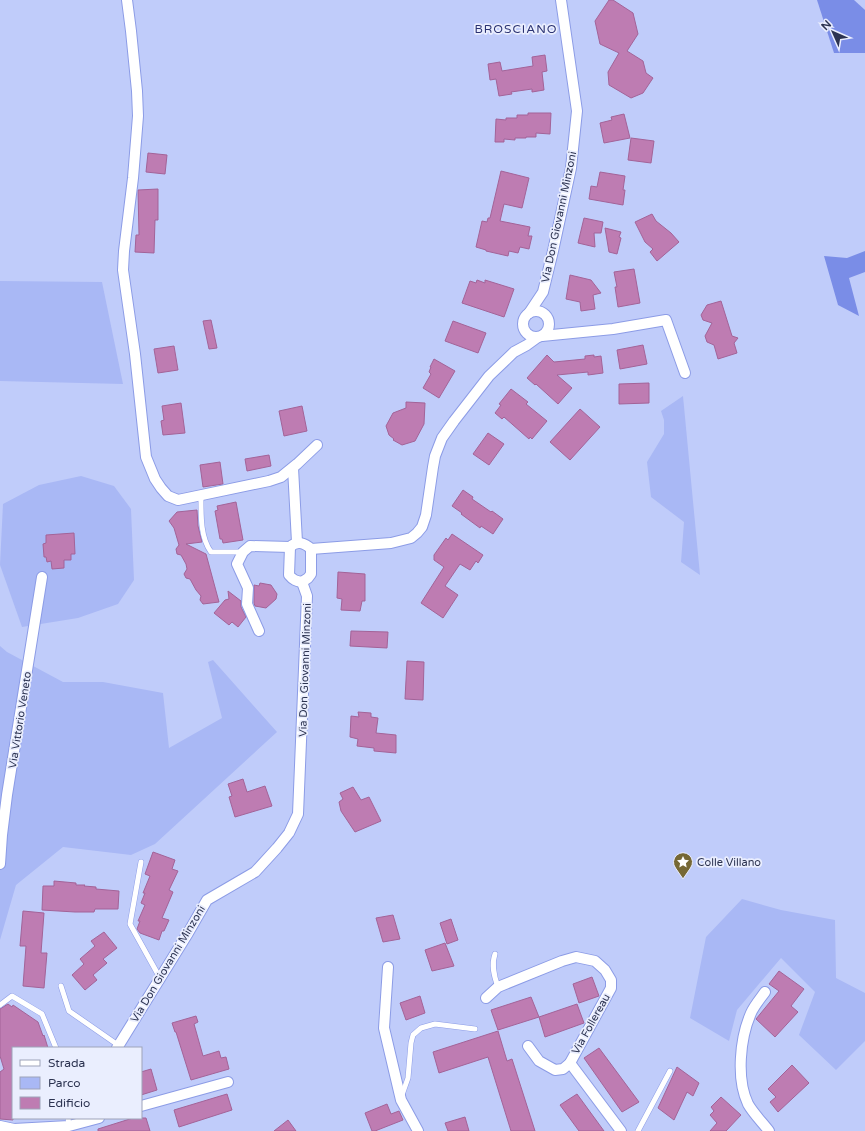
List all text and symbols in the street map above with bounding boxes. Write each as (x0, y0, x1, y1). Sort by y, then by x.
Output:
north arrow (813, 12, 853, 52)
text: N (819, 18, 834, 33)
district label: BROSCIANO (474, 22, 558, 36)
street label: Via Don Giovanni Minzoni (539, 150, 579, 284)
street label: Via Don Giovanni Minzoni (296, 603, 314, 737)
street label: Via Vittorio Veneto (6, 670, 34, 769)
place icon: Colle Villano (672, 851, 694, 879)
place label: Colle Villano (697, 856, 761, 869)
street label: Via Don Giovanni Minzoni (128, 903, 208, 1025)
street label: Via Follereau (569, 992, 613, 1056)
legend (12, 1047, 142, 1119)
text: Strada (48, 1056, 85, 1070)
text: Parco (48, 1076, 81, 1090)
text: Edificio (48, 1096, 90, 1110)

